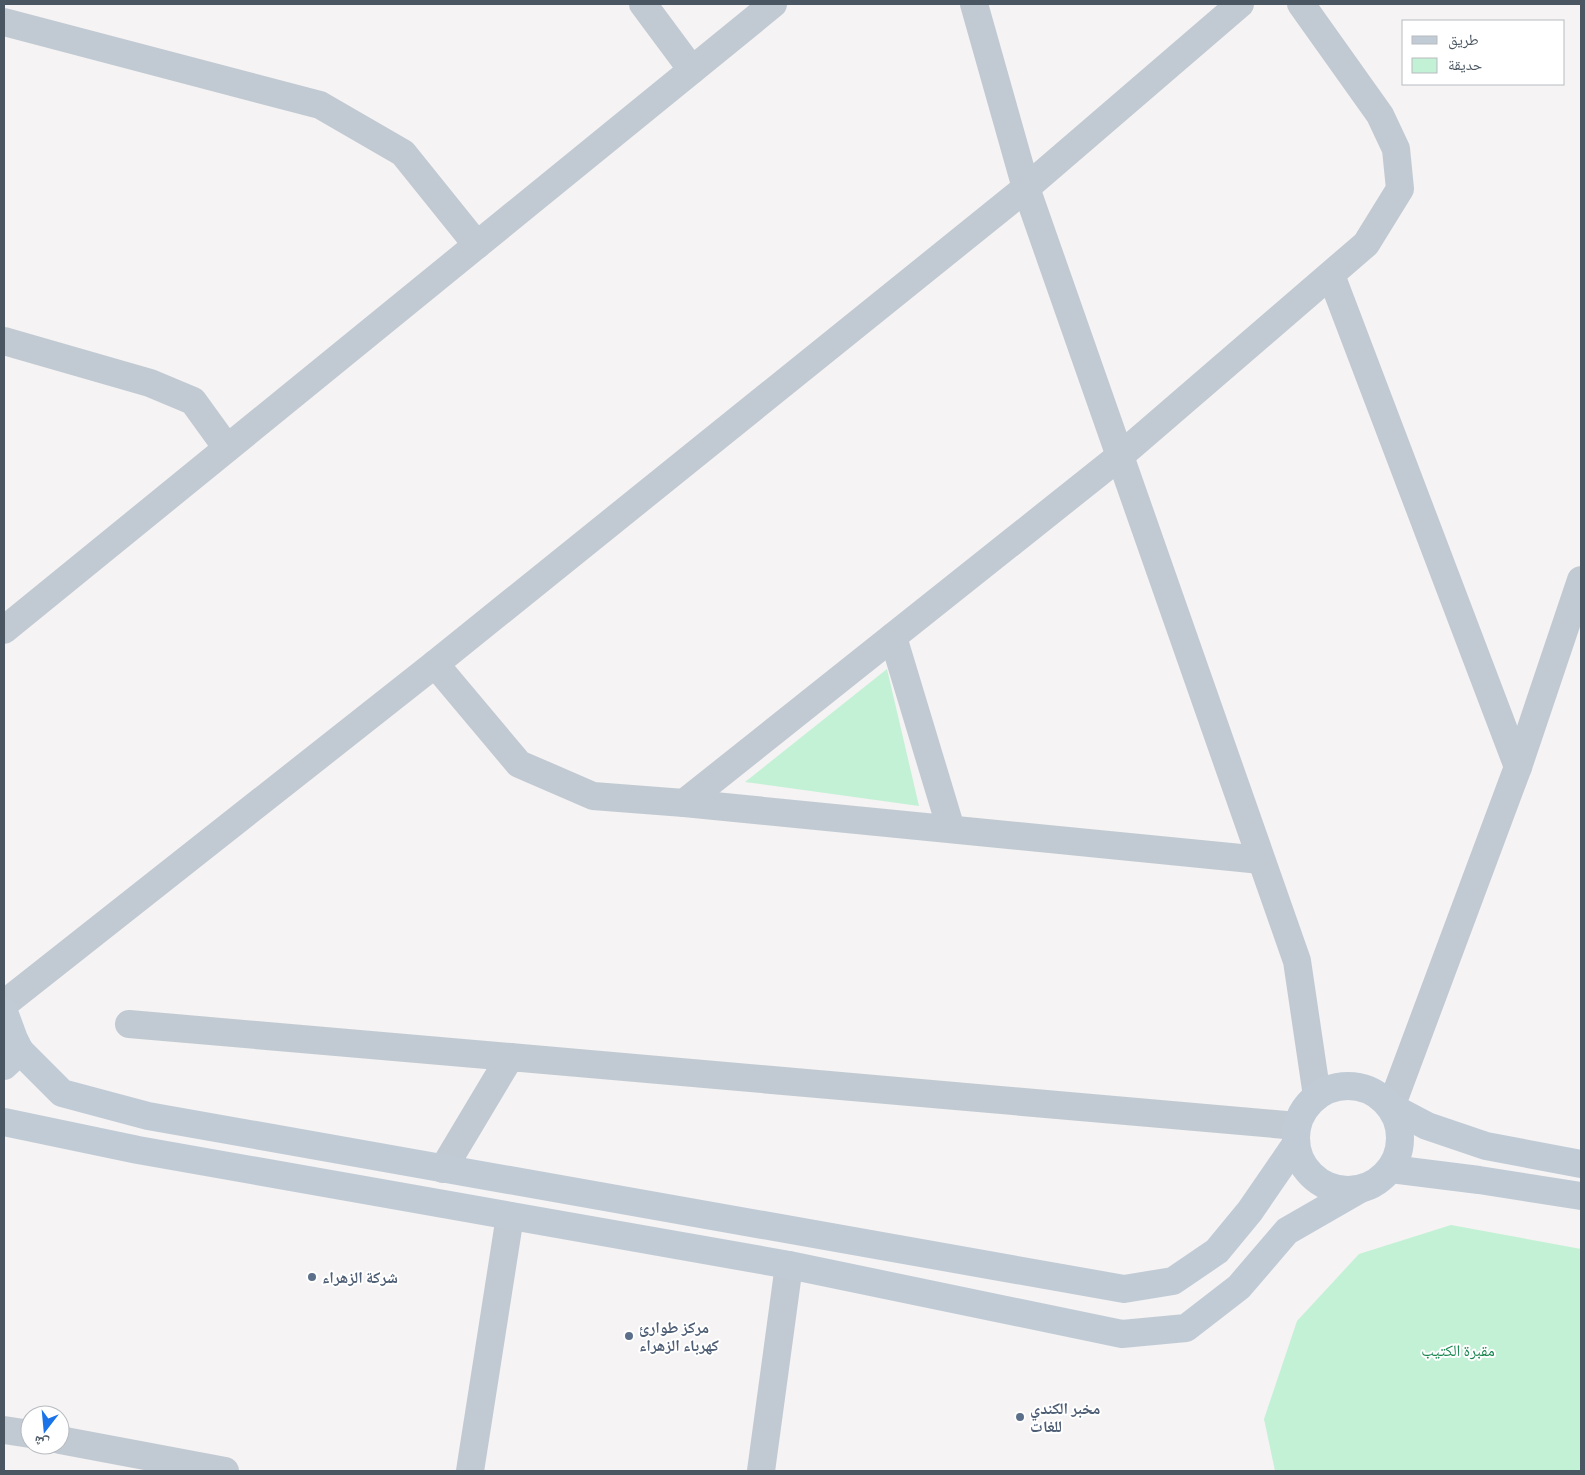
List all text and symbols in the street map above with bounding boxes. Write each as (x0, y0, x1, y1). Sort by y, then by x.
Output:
legend (1402, 20, 1565, 85)
text: طريق (1448, 30, 1479, 50)
text: حديقة (1448, 55, 1483, 73)
place label: شركة الزهراء (322, 1267, 398, 1286)
marker: شركة الزهراء (306, 1271, 318, 1283)
place label: مركز طوارئ كهرباء الزهراء (639, 1317, 719, 1355)
marker: مركز طوارئ كهرباء الزهراء (623, 1330, 635, 1342)
park label: مقبرة الكتيب (1421, 1340, 1495, 1360)
place label: مخبر الكندي للغات (1030, 1398, 1100, 1435)
north arrow (20, 1405, 70, 1455)
marker: مخبر الكندي للغات (1014, 1411, 1026, 1423)
text: ش (32, 1432, 51, 1453)

